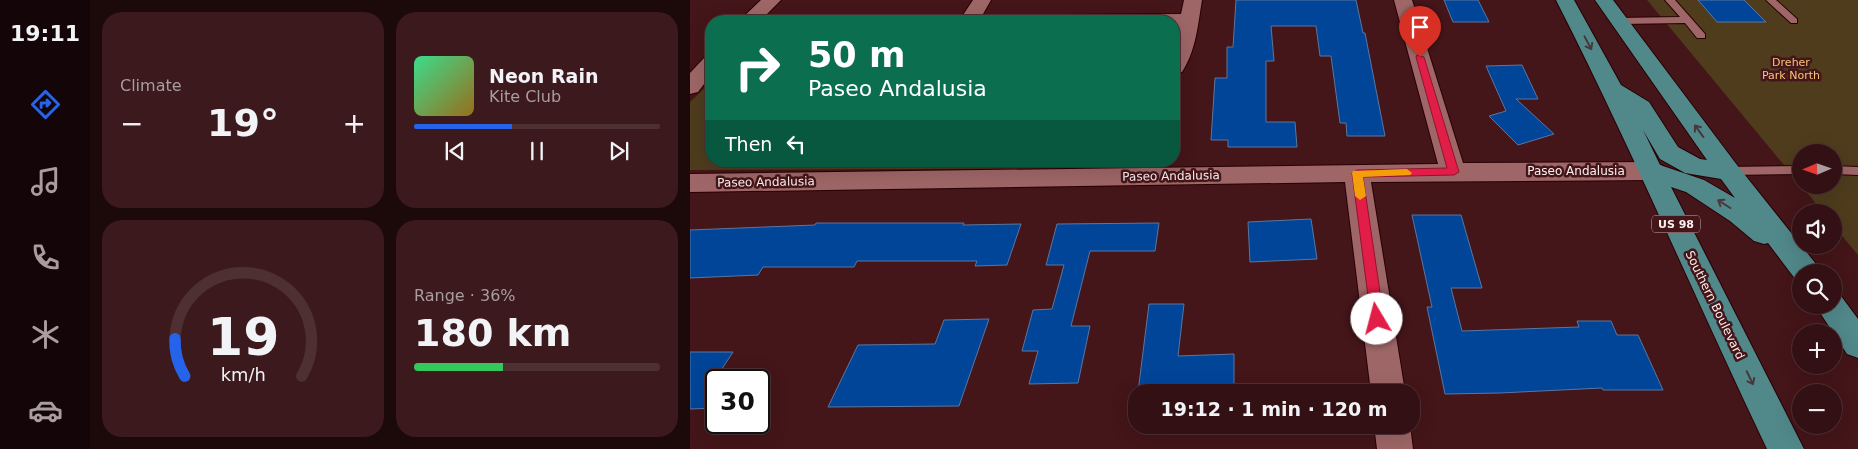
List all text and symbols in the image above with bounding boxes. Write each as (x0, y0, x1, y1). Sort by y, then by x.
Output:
pin (1399, 6, 1441, 57)
icon: arrive (1406, 13, 1434, 41)
text: 19:11 (10, 21, 80, 46)
icon: right (725, 35, 790, 100)
text: 50 m (808, 35, 905, 75)
one-way arrow (1583, 35, 1593, 50)
park label: Dreher Park North (1762, 56, 1820, 82)
text: Neon Rain (489, 65, 598, 87)
text: Climate (120, 76, 182, 95)
text: Paseo Andalusia (808, 76, 987, 101)
icon: directions (28, 87, 63, 122)
text: Kite Club (489, 87, 561, 106)
text: 19° (207, 101, 279, 145)
text: − (120, 107, 143, 140)
text: + (343, 107, 366, 140)
one-way arrow (1694, 125, 1705, 138)
icon: left (782, 130, 810, 158)
text: Then (725, 133, 772, 155)
icon: previous (441, 137, 469, 165)
icon: pause (523, 137, 551, 165)
icon: next (605, 137, 633, 165)
north arrow (1792, 144, 1842, 194)
map controls (1792, 144, 1842, 434)
icon: music (28, 164, 63, 199)
street label: Paseo Andalusia (1527, 164, 1625, 178)
street label: Paseo Andalusia (1122, 168, 1220, 184)
street label: Paseo Andalusia (717, 174, 815, 190)
one-way arrow (1718, 199, 1732, 209)
button: sound (1792, 204, 1842, 254)
road number: US 98 (1652, 215, 1700, 232)
icon: phone (28, 240, 63, 275)
street label: Southern Boulevard (1683, 248, 1747, 362)
button: search (1792, 264, 1842, 314)
text: Range · 36% (414, 286, 516, 305)
position arrow (1350, 292, 1402, 344)
text: 19 (207, 307, 279, 367)
text: 180 km (414, 311, 571, 355)
icon: climate (28, 317, 63, 352)
button: + (1792, 324, 1842, 374)
text: km/h (220, 364, 266, 385)
speed limit sign: 30 (705, 369, 770, 434)
one-way arrow (1746, 370, 1755, 385)
button: − (1792, 384, 1842, 434)
icon: car (28, 393, 63, 428)
text: 19:12 · 1 min · 120 m (1160, 398, 1388, 420)

